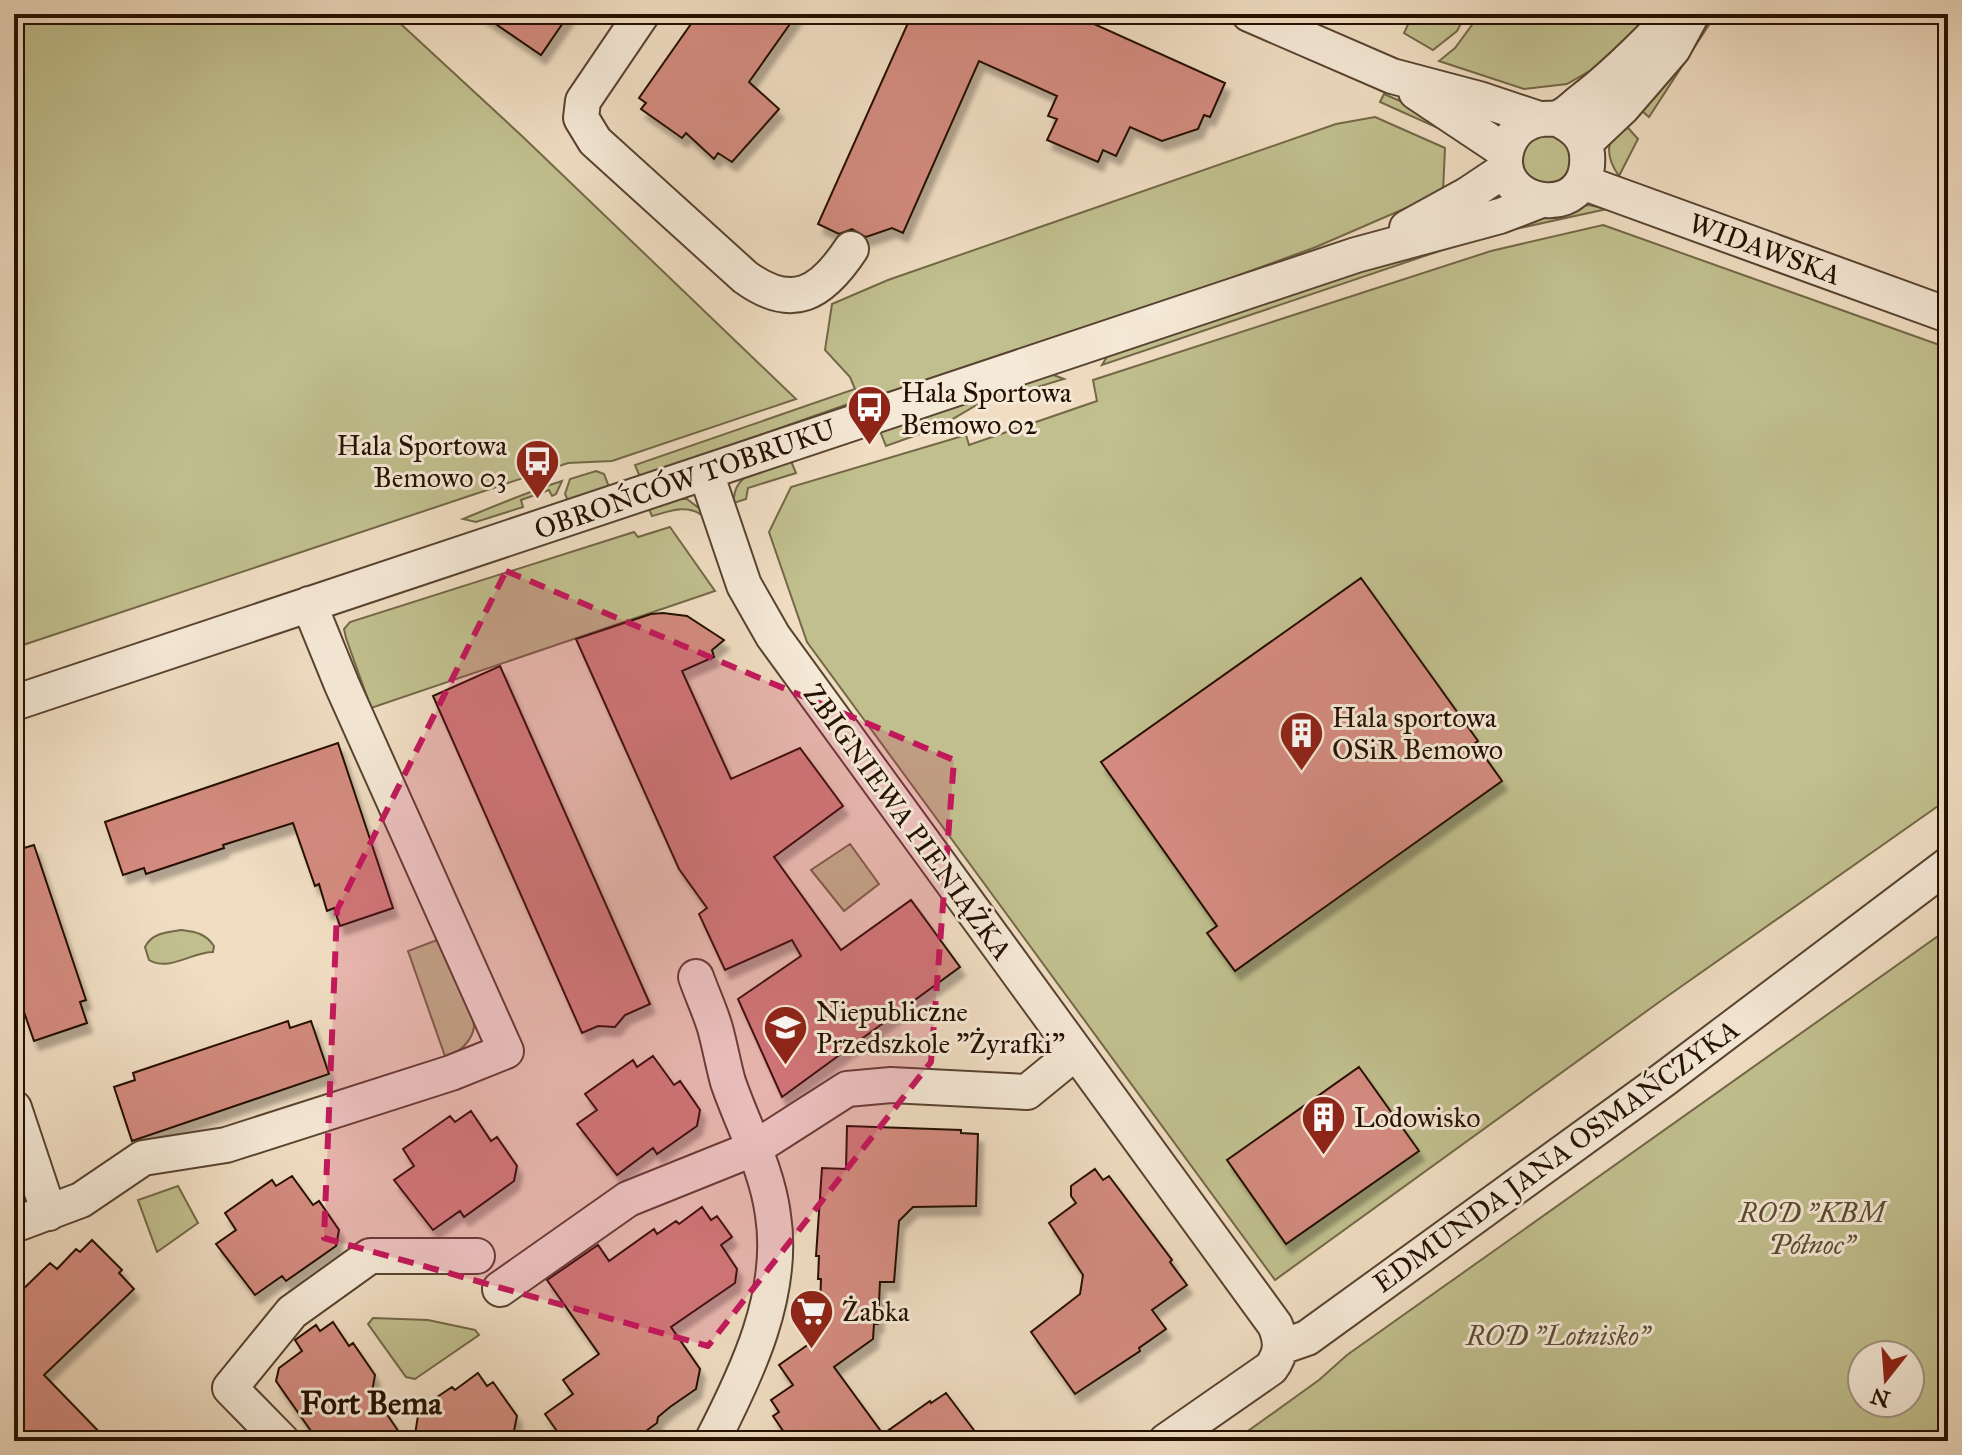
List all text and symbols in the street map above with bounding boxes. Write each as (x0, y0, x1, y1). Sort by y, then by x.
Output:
street label: WIDAWSKA (1684, 205, 1846, 293)
place label: Hala Sportowa Bemowo 02 (901, 375, 1072, 442)
bus stop icon: Hala Sportowa Bemowo 02 (846, 384, 894, 447)
street label: OBROŃCÓW TOBRUKU (530, 411, 841, 547)
place label: Hala Sportowa Bemowo 03 (336, 428, 507, 495)
bus stop icon: Hala Sportowa Bemowo 03 (514, 437, 562, 500)
street label: ZBIGNIEWA PIENIĄŻKA (796, 677, 1020, 967)
place label: Hala sportowa OSiR Bemowo (1332, 700, 1503, 767)
building icon: Hala sportowa OSiR Bemowo (1277, 709, 1325, 772)
place label: Niepubliczne Przedszkole "Żyrafki" (816, 994, 1065, 1061)
school or university icon: Niepubliczne Przedszkole "Żyrafki" (761, 1003, 809, 1066)
street label: EDMUNDA JANA OSMAŃCZYKA (1366, 1011, 1746, 1300)
building icon: Lodowisko (1299, 1093, 1347, 1156)
place label: Lodowisko (1354, 1100, 1480, 1135)
park label: ROD "KBM Północ" (1738, 1195, 1888, 1262)
supermarket icon: Żabka (787, 1287, 835, 1350)
place label: Żabka (842, 1294, 910, 1329)
park label: ROD "Lotnisko" (1465, 1318, 1653, 1353)
north arrow (1846, 1339, 1926, 1419)
text: N (1867, 1382, 1893, 1413)
district label: Fort Bema (300, 1384, 443, 1423)

